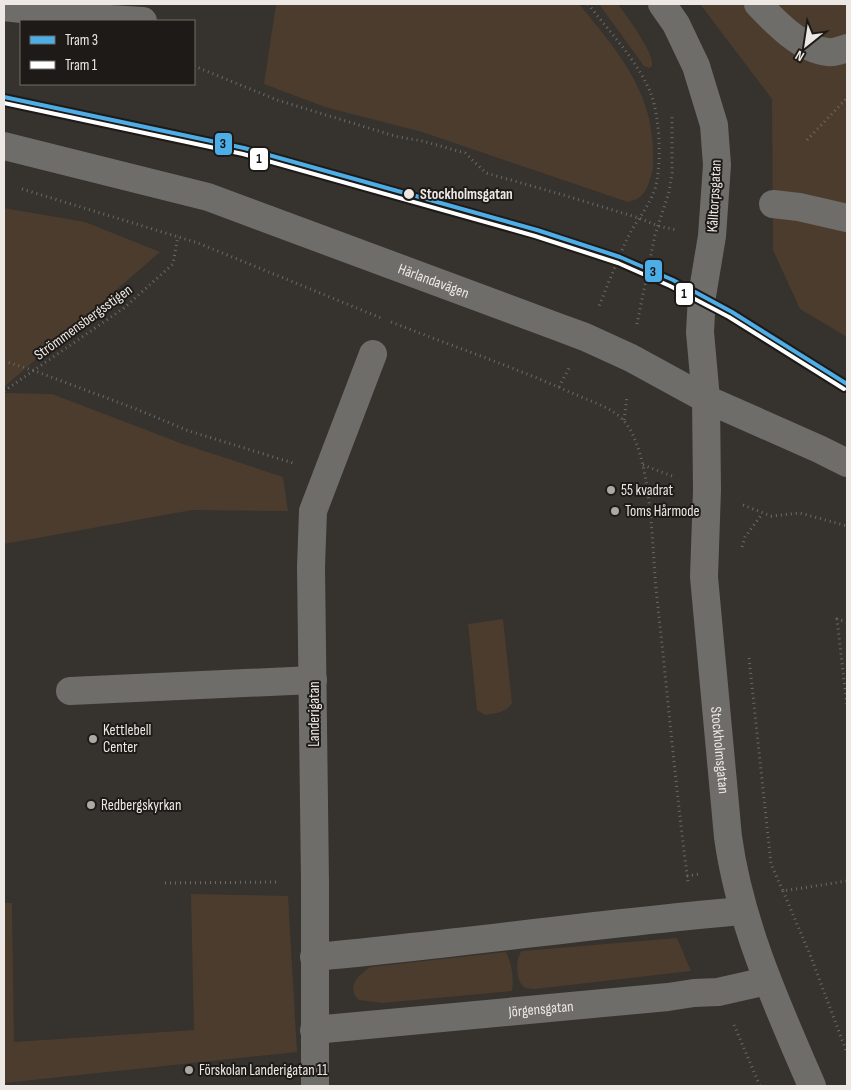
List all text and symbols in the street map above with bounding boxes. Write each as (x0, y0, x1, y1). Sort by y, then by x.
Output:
legend (20, 20, 195, 85)
north arrow (781, 20, 831, 70)
text: Tram 3 (65, 31, 98, 50)
text: N (792, 47, 807, 65)
text: Tram 1 (65, 56, 98, 75)
line badge: 3 (214, 132, 233, 156)
text: 3 (220, 135, 226, 152)
line badge: 1 (249, 147, 269, 171)
text: 1 (256, 150, 262, 167)
street label: Kålltorpsgatan (703, 159, 726, 233)
place label: Stockholmsgatan (420, 185, 513, 204)
marker: Stockholmsgatan (402, 187, 416, 201)
street label: Härlandavägen (395, 259, 472, 303)
line badge: 3 (644, 259, 663, 283)
text: 3 (650, 263, 656, 280)
street label: Strömmensbergsstigen (30, 280, 136, 364)
line badge: 1 (675, 282, 694, 306)
text: 1 (681, 285, 687, 302)
place label: 55 kvadrat (621, 481, 674, 500)
marker: 55 kvadrat (605, 484, 617, 496)
place label: Toms Hårmode (625, 502, 700, 521)
marker: Toms Hårmode (609, 505, 621, 517)
street label: Landerigatan (305, 681, 324, 747)
street label: Stockholmsgatan (706, 706, 733, 795)
place label: Kettlebell Center (103, 721, 151, 757)
marker: Kettlebell Center (87, 733, 99, 745)
place label: Redbergskyrkan (101, 796, 181, 815)
marker: Redbergskyrkan (85, 799, 97, 811)
street label: Jörgensgatan (507, 997, 574, 1022)
place label: Förskolan Landerigatan 11 (199, 1061, 328, 1080)
marker: Förskolan Landerigatan 11 (183, 1064, 195, 1076)

